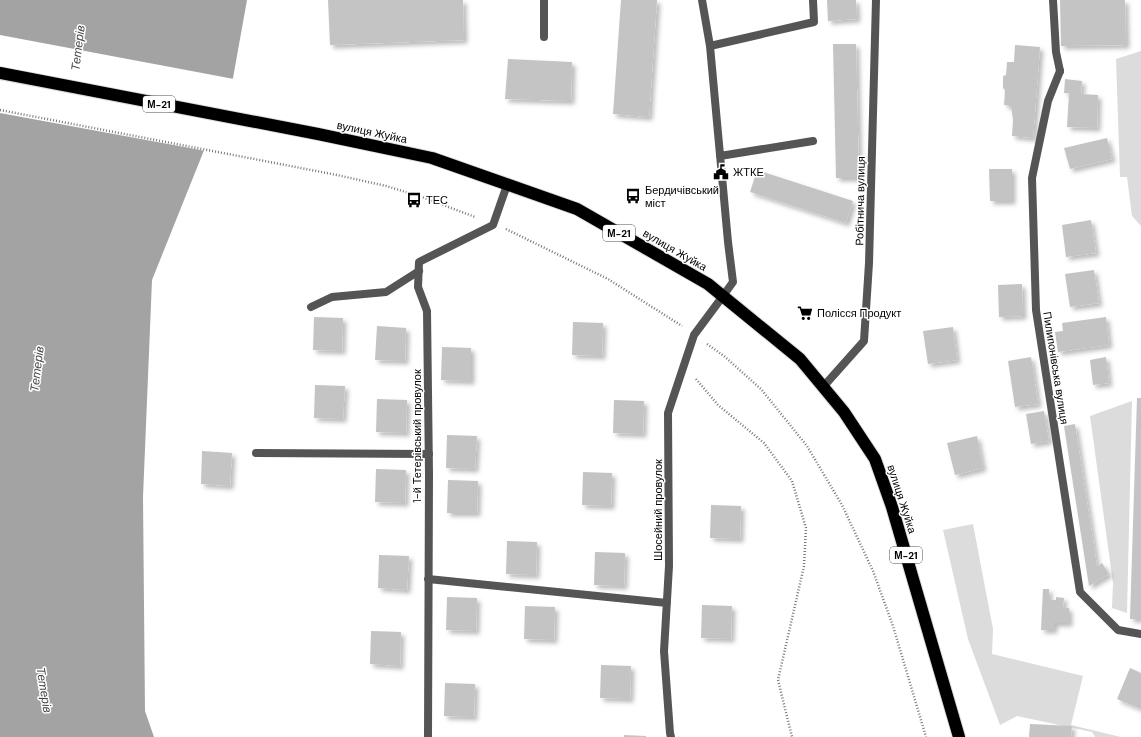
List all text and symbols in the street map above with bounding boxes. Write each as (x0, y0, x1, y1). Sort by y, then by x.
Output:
water label: Тетерів (67, 24, 89, 72)
road number: М-21 (143, 96, 175, 112)
street label: вулиця Жуйка (336, 118, 409, 146)
street label: Робітнича вулиця (852, 156, 868, 246)
public building icon: ЖТКЕ (712, 163, 730, 181)
place label: ЖТКЕ (733, 165, 764, 179)
place label: Бердичівський міст (645, 183, 719, 210)
bus stop icon: Бердичівський міст (624, 187, 642, 205)
bus stop icon: ТЕС (405, 191, 423, 209)
place label: ТЕС (426, 193, 448, 207)
road number: М-21 (603, 225, 635, 241)
street label: вулиця Жуйка (641, 226, 710, 274)
supermarket icon: Полісся Продукт (796, 304, 814, 322)
place label: Полісся Продукт (817, 306, 901, 320)
street label: Пилипонівська вулиця (1040, 311, 1072, 425)
water label: Тетерів (26, 345, 48, 393)
street label: 1-й Тетерівський провулок (410, 369, 424, 503)
street label: Шосейний провулок (651, 459, 665, 561)
street label: вулиця Жуйка (884, 463, 920, 536)
road number: М-21 (890, 547, 922, 563)
water label: Тетерів (33, 666, 55, 714)

